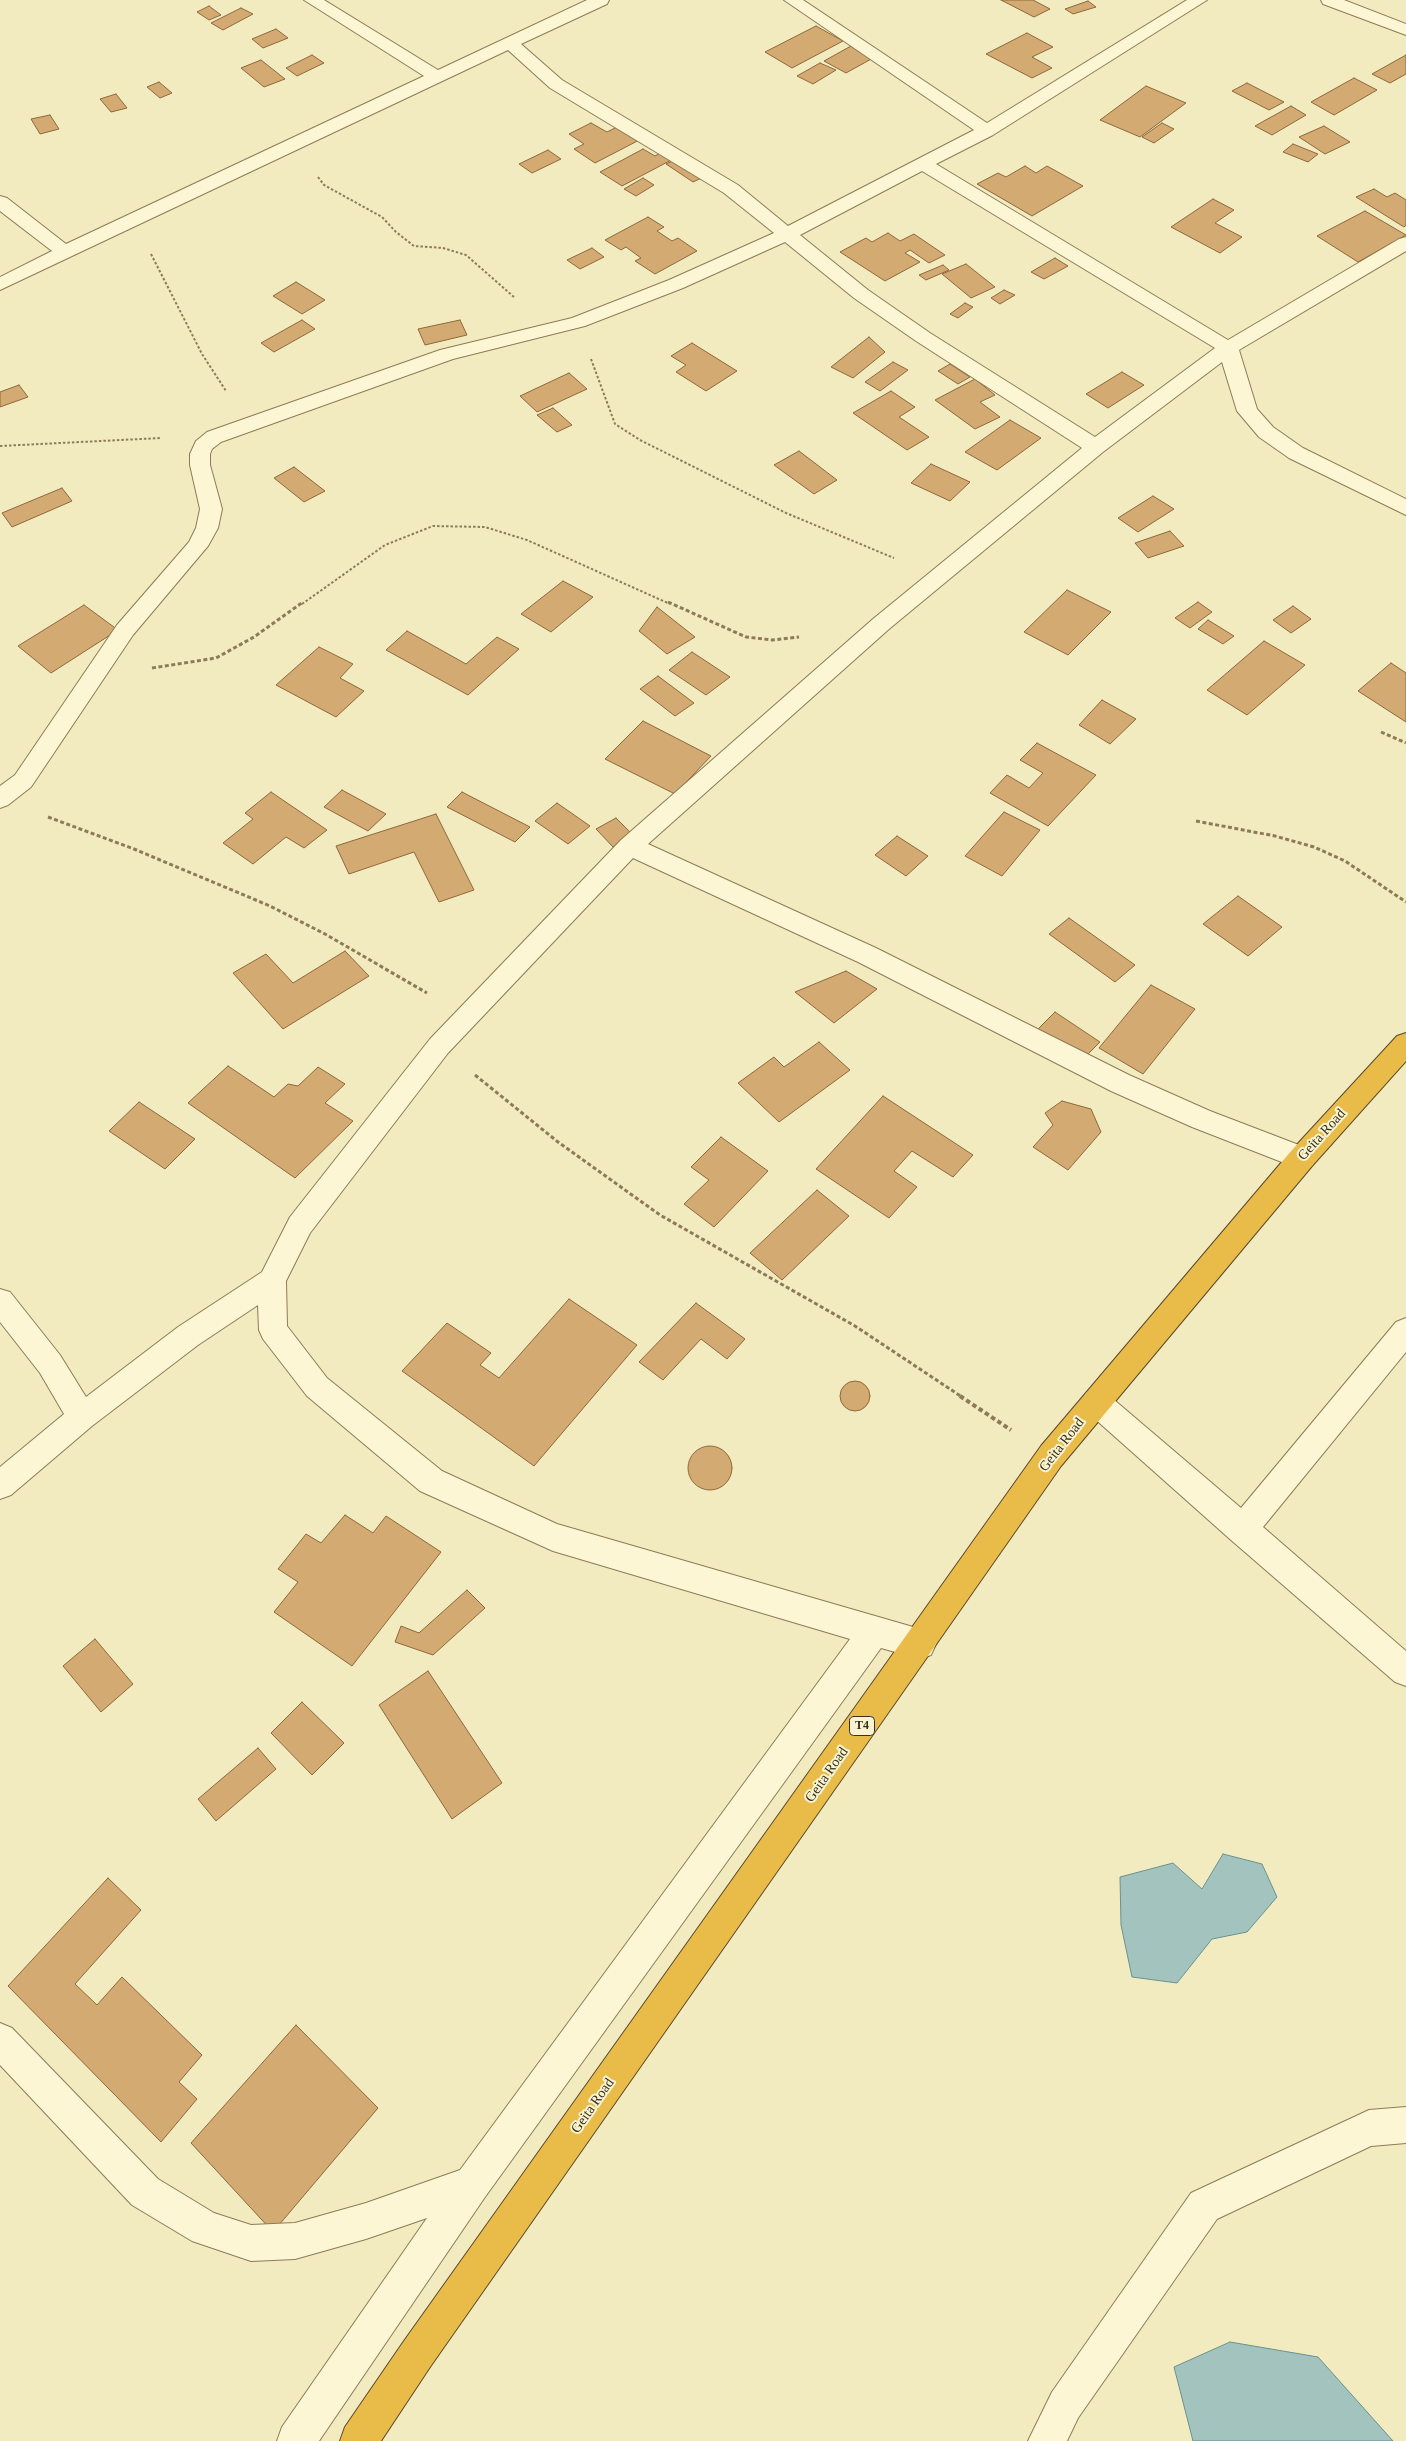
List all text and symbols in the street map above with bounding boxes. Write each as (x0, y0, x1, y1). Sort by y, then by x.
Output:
street label: Geita Road (1295, 1106, 1349, 1164)
street label: Geita Road (1036, 1415, 1088, 1475)
road number: T4 (850, 1716, 874, 1735)
street label: Geita Road (802, 1744, 852, 1806)
street label: Geita Road (568, 2075, 618, 2137)

